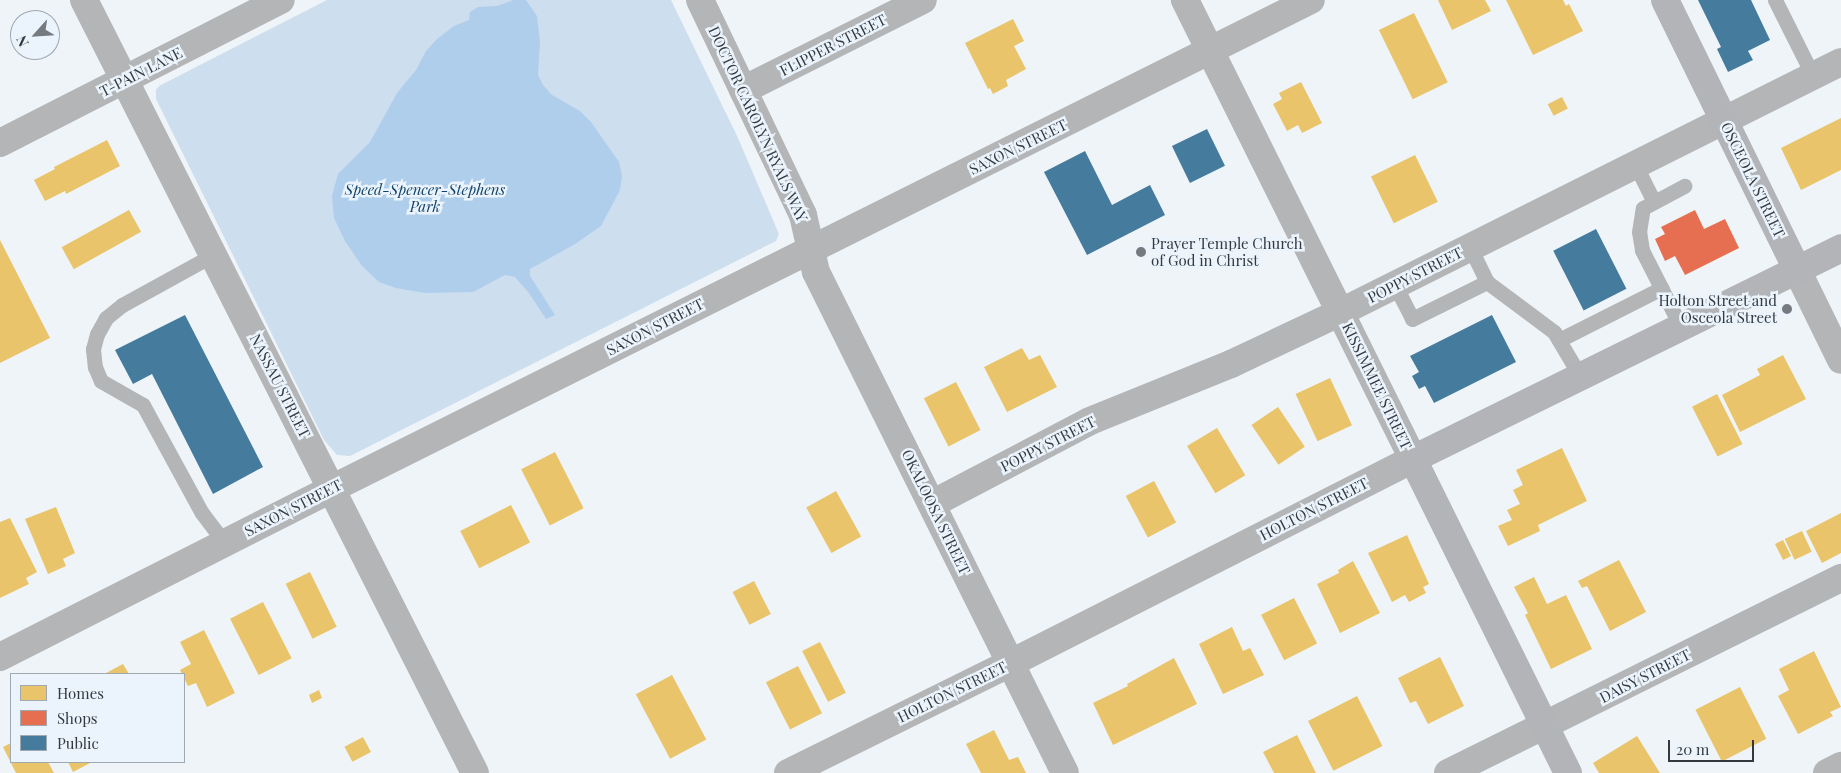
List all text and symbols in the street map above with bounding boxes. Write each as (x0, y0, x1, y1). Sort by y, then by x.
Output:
north arrow (10, 10, 60, 60)
street label: FLIPPER STREET (777, 10, 889, 80)
street label: DOCTOR CAROLYN RYALS WAY (705, 23, 811, 225)
text: N (11, 33, 33, 50)
street label: T-PAIN LANE (97, 43, 185, 101)
street label: SAXON STREET (966, 116, 1070, 178)
street label: OSCEOLA STREET (1717, 119, 1789, 241)
park label: Speed-Spencer-Stephens Park (345, 180, 505, 215)
place label: Prayer Temple Church of God in Christ (1151, 234, 1303, 269)
street label: POPPY STREET (1364, 243, 1466, 307)
marker: Prayer Temple Church of God in Christ (1135, 246, 1147, 258)
place label: Holton Street and Osceola Street (1658, 291, 1777, 326)
street label: SAXON STREET (603, 295, 707, 359)
marker: Holton Street and Osceola Street (1781, 303, 1793, 315)
street label: KISSIMMEE STREET (1338, 320, 1416, 452)
street label: NASSAU STREET (246, 331, 314, 441)
street label: POPPY STREET (997, 412, 1099, 476)
street label: OKALOOSA STREET (898, 447, 974, 577)
street label: HOLTON STREET (1257, 474, 1371, 544)
street label: SAXON STREET (241, 476, 345, 540)
street label: DAISY STREET (1596, 645, 1694, 707)
street label: HOLTON STREET (894, 658, 1010, 726)
legend (10, 673, 185, 763)
text: Homes (57, 683, 104, 703)
text: Shops (57, 708, 98, 728)
scale bar (1671, 730, 1757, 762)
text: Public (57, 733, 99, 753)
text: 20 m (1676, 739, 1709, 759)

